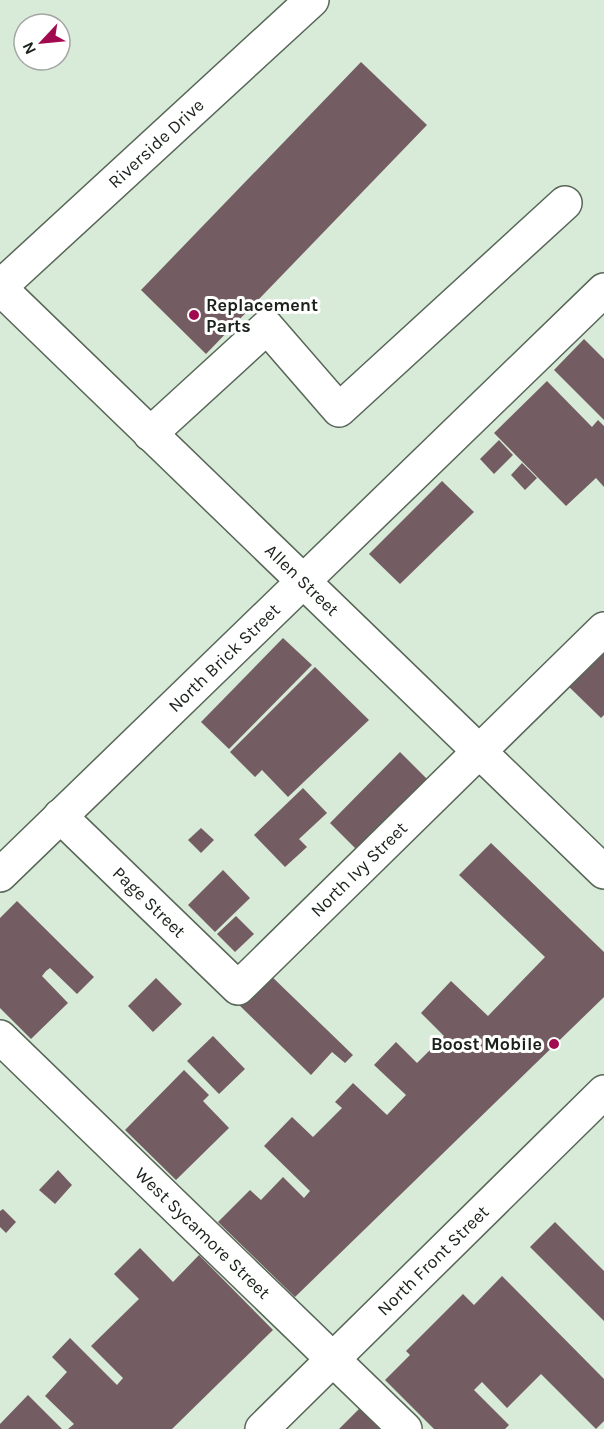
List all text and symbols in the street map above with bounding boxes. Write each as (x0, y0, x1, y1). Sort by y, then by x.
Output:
north arrow (12, 12, 72, 72)
text: N (18, 39, 40, 58)
street label: Riverside Drive (104, 94, 208, 193)
place label: Replacement Parts (206, 294, 318, 337)
marker: Replacement Parts (187, 308, 201, 322)
street label: Allen Street (260, 539, 344, 621)
street label: North Brick Street (164, 599, 285, 717)
street label: North Ivy Street (306, 817, 412, 922)
street label: Page Street (108, 862, 190, 943)
place label: Boost Mobile (431, 1033, 542, 1055)
marker: Boost Mobile (547, 1037, 561, 1051)
street label: West Sycamore Street (130, 1163, 275, 1304)
street label: North Front Street (373, 1201, 493, 1320)

